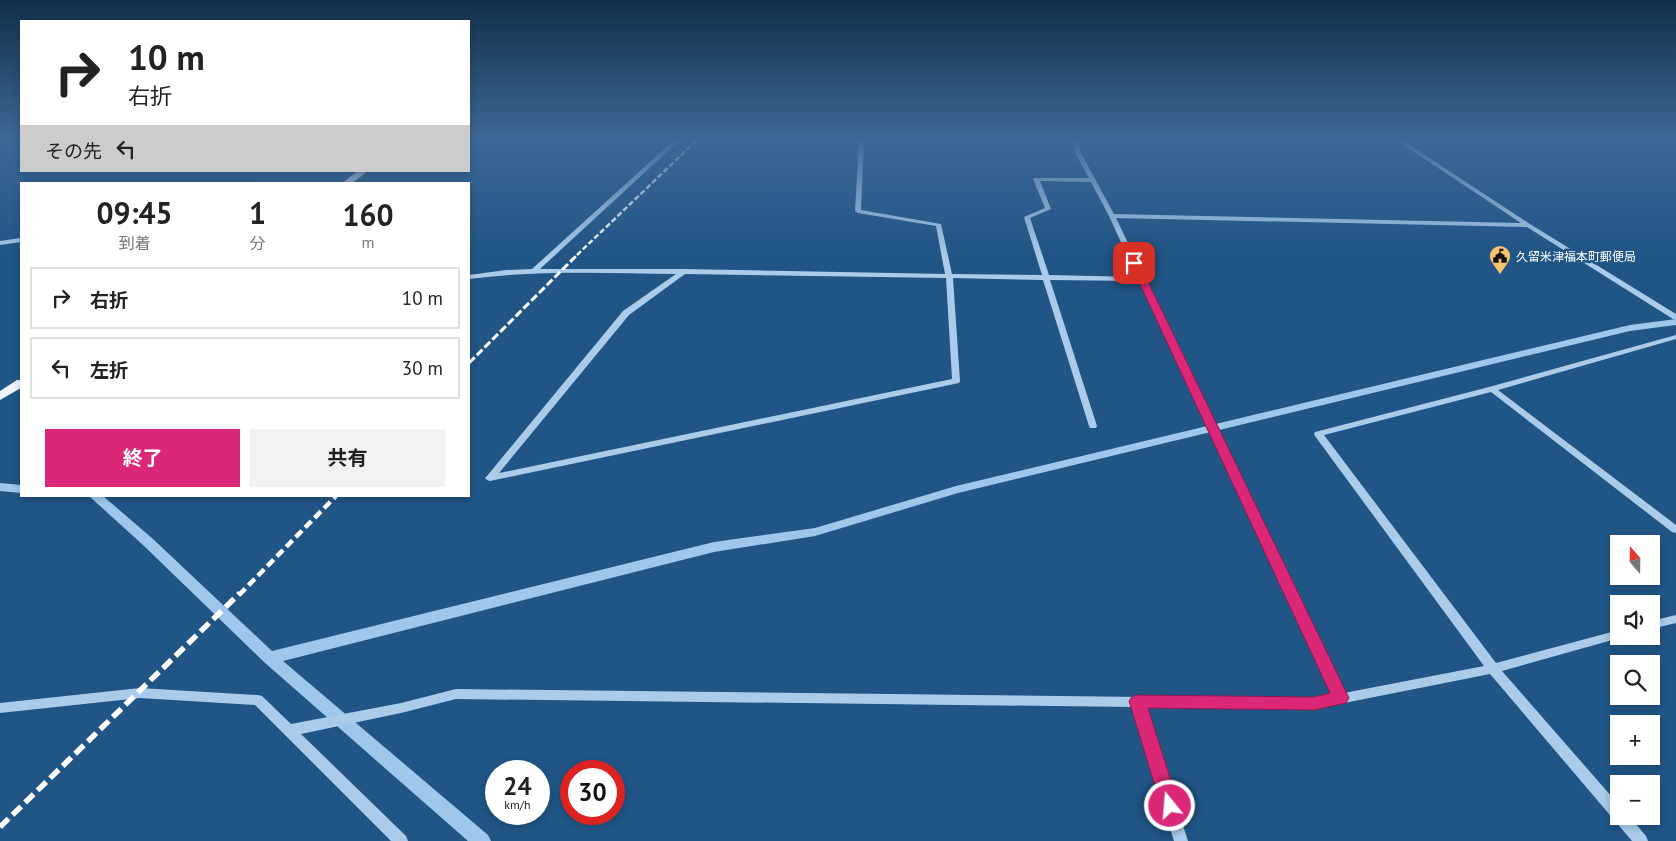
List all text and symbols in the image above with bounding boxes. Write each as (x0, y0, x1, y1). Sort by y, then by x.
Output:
text: 10 m (128, 34, 205, 80)
icon: right (45, 40, 110, 105)
text: 右折 (128, 82, 172, 110)
icon: left (112, 135, 140, 163)
text: その先 (45, 139, 102, 163)
text: 09:45 (96, 193, 173, 232)
text: 1 (249, 193, 266, 232)
text: 160 (343, 195, 394, 234)
text: m (362, 232, 375, 252)
text: 到着 (119, 233, 151, 253)
text: 分 (250, 233, 266, 253)
pin (1113, 242, 1155, 284)
public building icon: 久留米津福本町郵便局 (1488, 244, 1512, 275)
icon: arrive (1120, 249, 1148, 277)
place label: 久留米津福本町郵便局 (1516, 249, 1636, 264)
icon: right (47, 284, 75, 312)
text: 10 m (402, 286, 443, 310)
text: 右折 (90, 288, 128, 312)
icon: left (47, 354, 75, 382)
text: 30 m (402, 356, 443, 380)
text: 左折 (90, 358, 128, 382)
button: 終了 (45, 429, 240, 487)
button: 共有 (250, 429, 445, 487)
north arrow (1610, 535, 1660, 585)
map controls (1610, 535, 1660, 825)
button: sound (1610, 595, 1660, 645)
button: search (1610, 655, 1660, 705)
button: + (1610, 715, 1660, 765)
speed limit sign: 30 (560, 760, 625, 825)
text: 24 (503, 770, 532, 802)
button: − (1610, 775, 1660, 825)
position arrow (1143, 779, 1195, 831)
text: km/h (504, 797, 531, 812)

